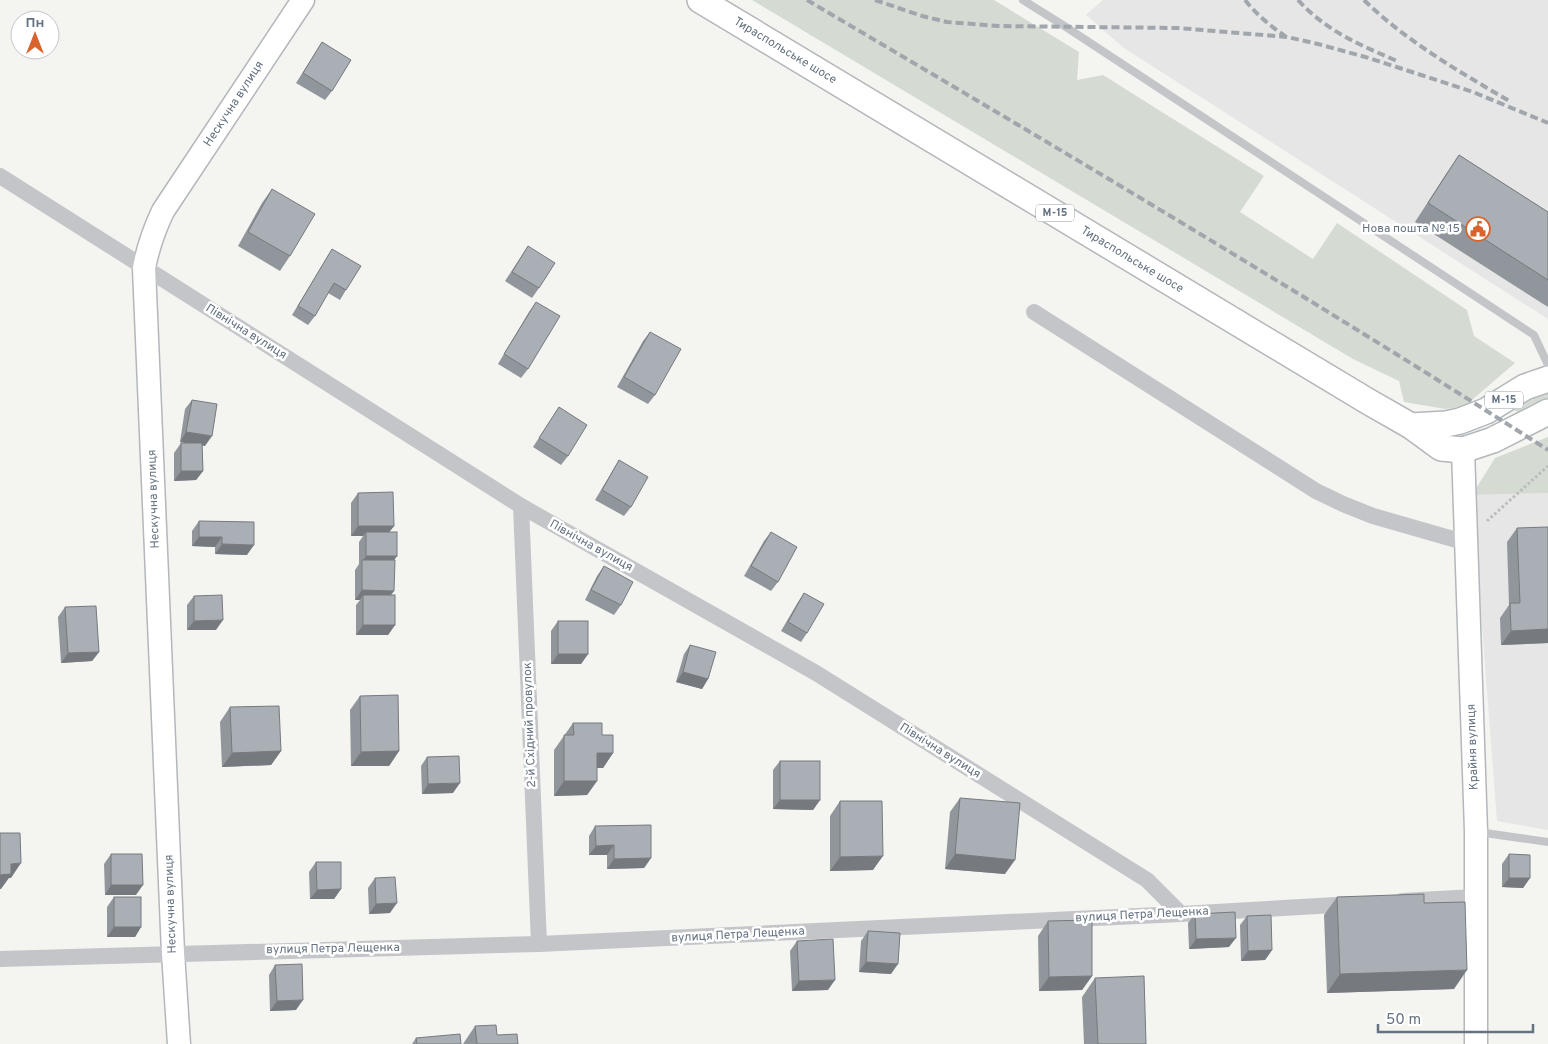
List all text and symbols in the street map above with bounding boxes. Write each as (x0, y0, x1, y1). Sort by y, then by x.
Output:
north arrow (10, 10, 60, 60)
street label: Тираспольське шосе (731, 14, 839, 88)
text: Пн (26, 15, 44, 32)
street label: Нескучна вулиця (200, 58, 268, 150)
road number: М-15 (1036, 204, 1074, 222)
public building icon: Нова пошта № 15 (1465, 216, 1491, 242)
place label: Нова пошта № 15 (1362, 221, 1460, 237)
street label: Тираспольське шосе (1078, 223, 1186, 297)
street label: Північна вулиця (202, 301, 290, 363)
road number: М-15 (1485, 392, 1523, 408)
street label: Нескучна вулиця (144, 449, 164, 549)
street label: Північна вулиця (547, 516, 635, 576)
street label: 2-й Східний провулок (520, 662, 540, 788)
street label: Крайня вулиця (1464, 704, 1482, 790)
street label: Північна вулиця (896, 720, 984, 782)
street label: Нескучна вулиця (161, 854, 181, 954)
street label: вулиця Петра Лещенка (1075, 904, 1209, 926)
street label: вулиця Петра Лещенка (671, 924, 805, 946)
street label: вулиця Петра Лещенка (266, 940, 400, 958)
scale bar (1378, 1002, 1533, 1034)
text: 50 m (1386, 1011, 1421, 1030)

